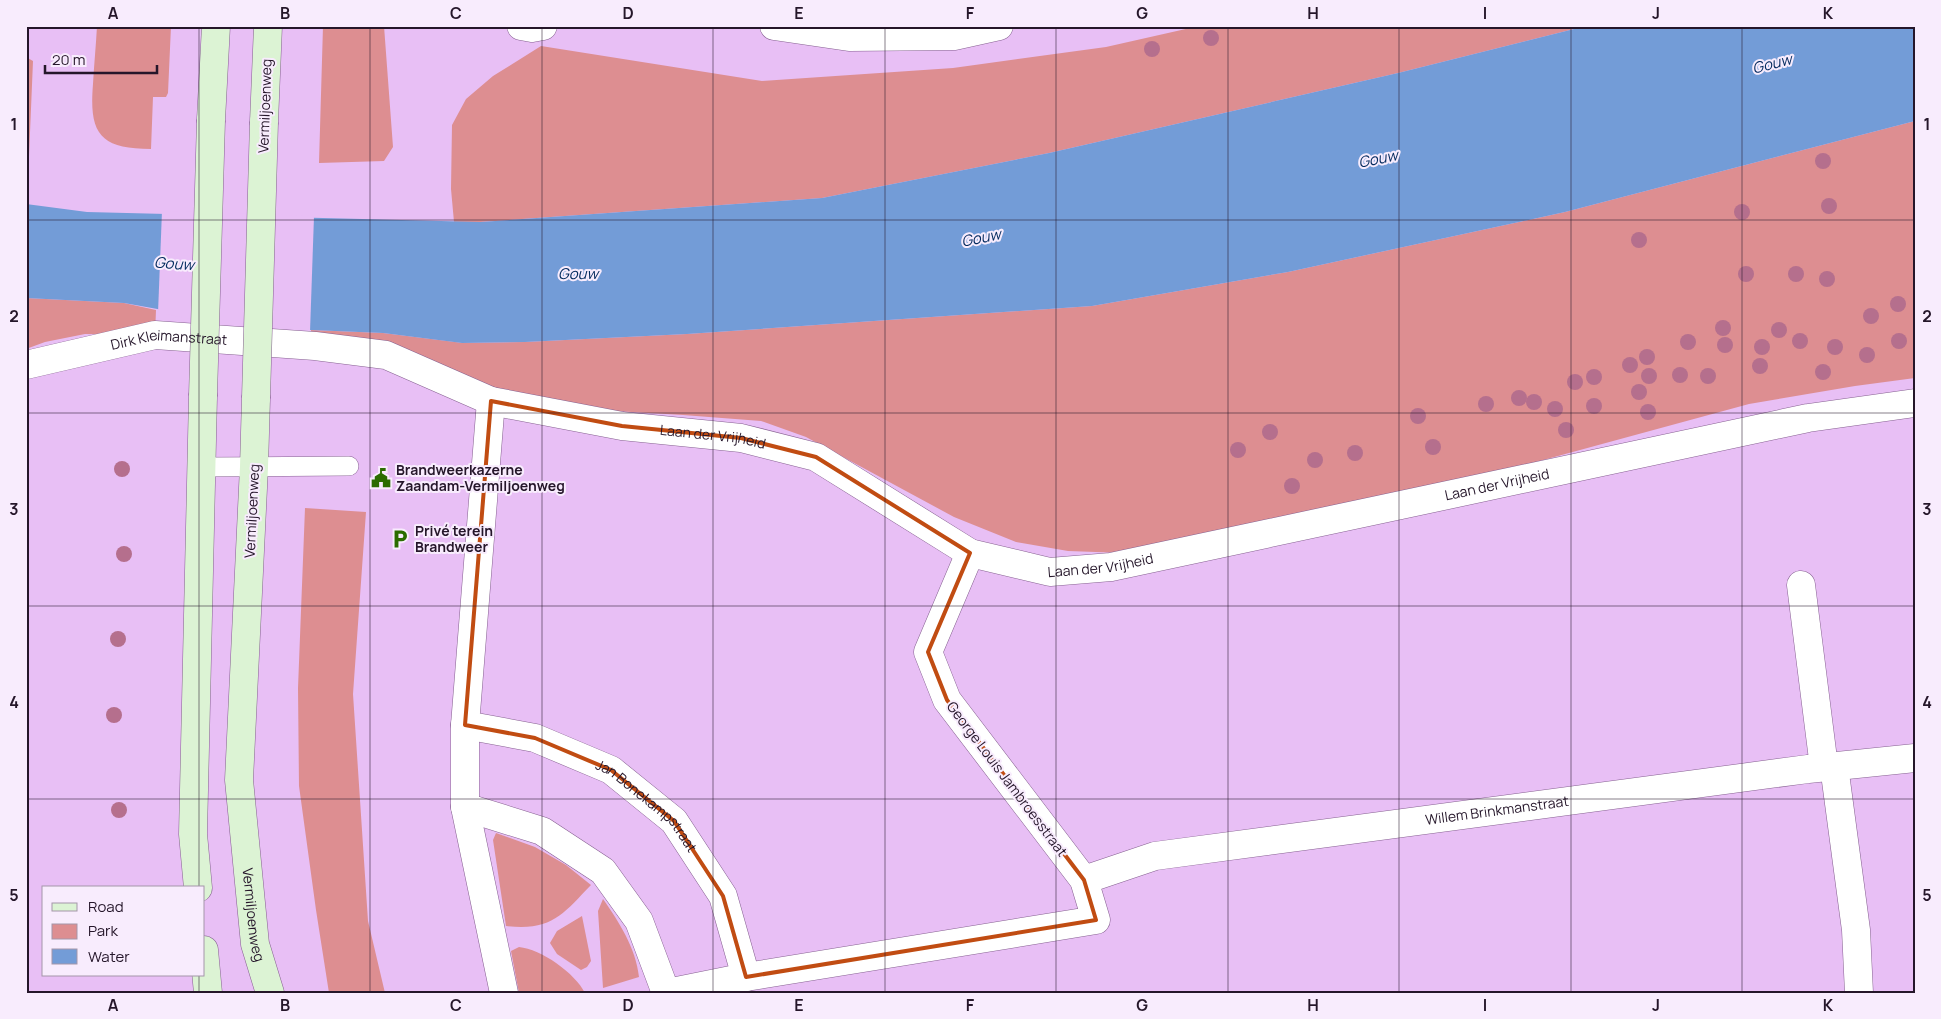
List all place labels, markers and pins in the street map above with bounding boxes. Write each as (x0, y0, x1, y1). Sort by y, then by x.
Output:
place label: Brandweerkazerne Zaandam-Vermiljoenweg (396, 460, 565, 495)
public building icon: Brandweerkazerne Zaandam-Vermiljoenweg (370, 467, 392, 489)
place label: Privé terein Brandweer (415, 521, 493, 556)
parking icon: Privé terein Brandweer (389, 528, 411, 550)

